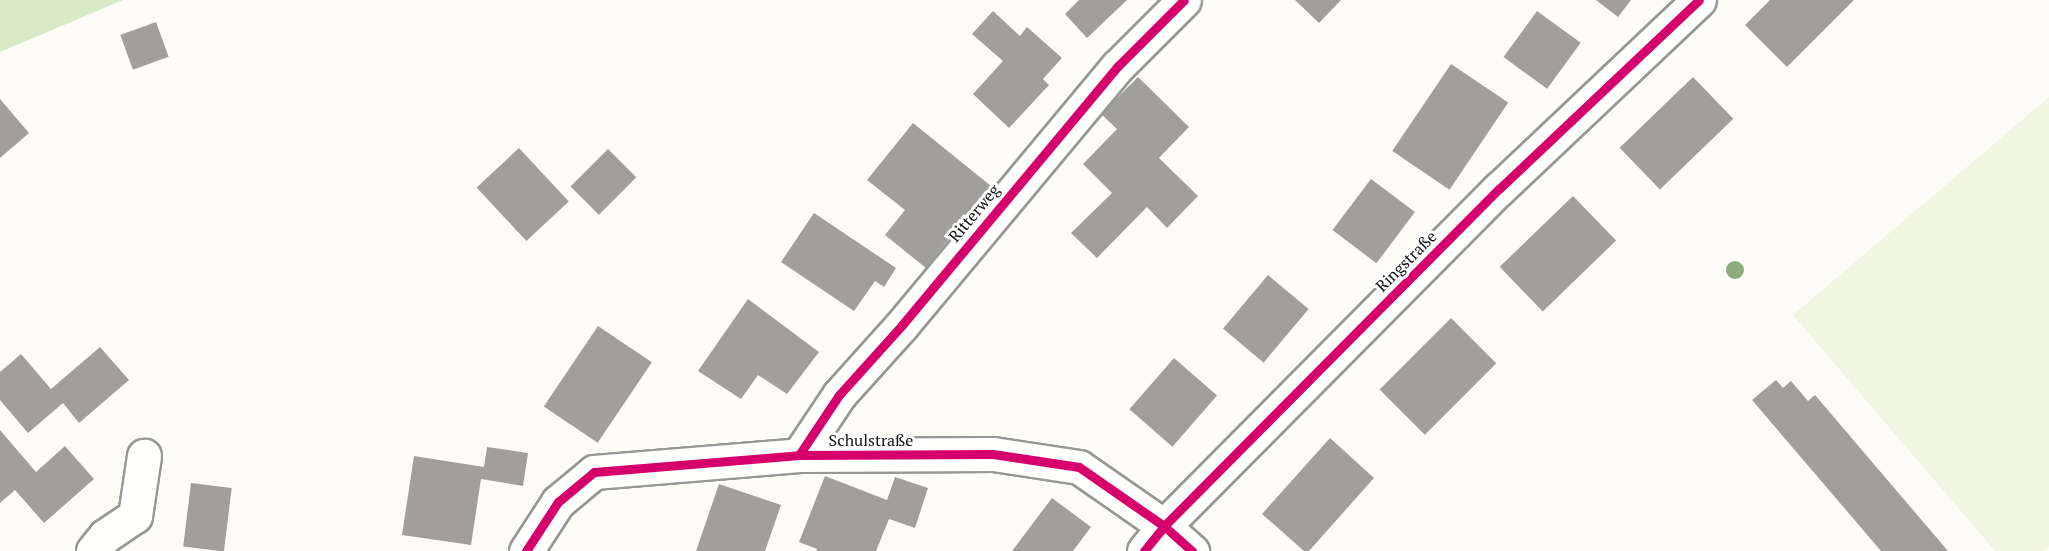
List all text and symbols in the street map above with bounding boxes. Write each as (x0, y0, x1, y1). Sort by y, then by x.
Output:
street label: Ritterweg (944, 180, 1004, 246)
street label: Ringstraße (1372, 227, 1440, 295)
street label: Schulstraße (829, 430, 913, 450)

